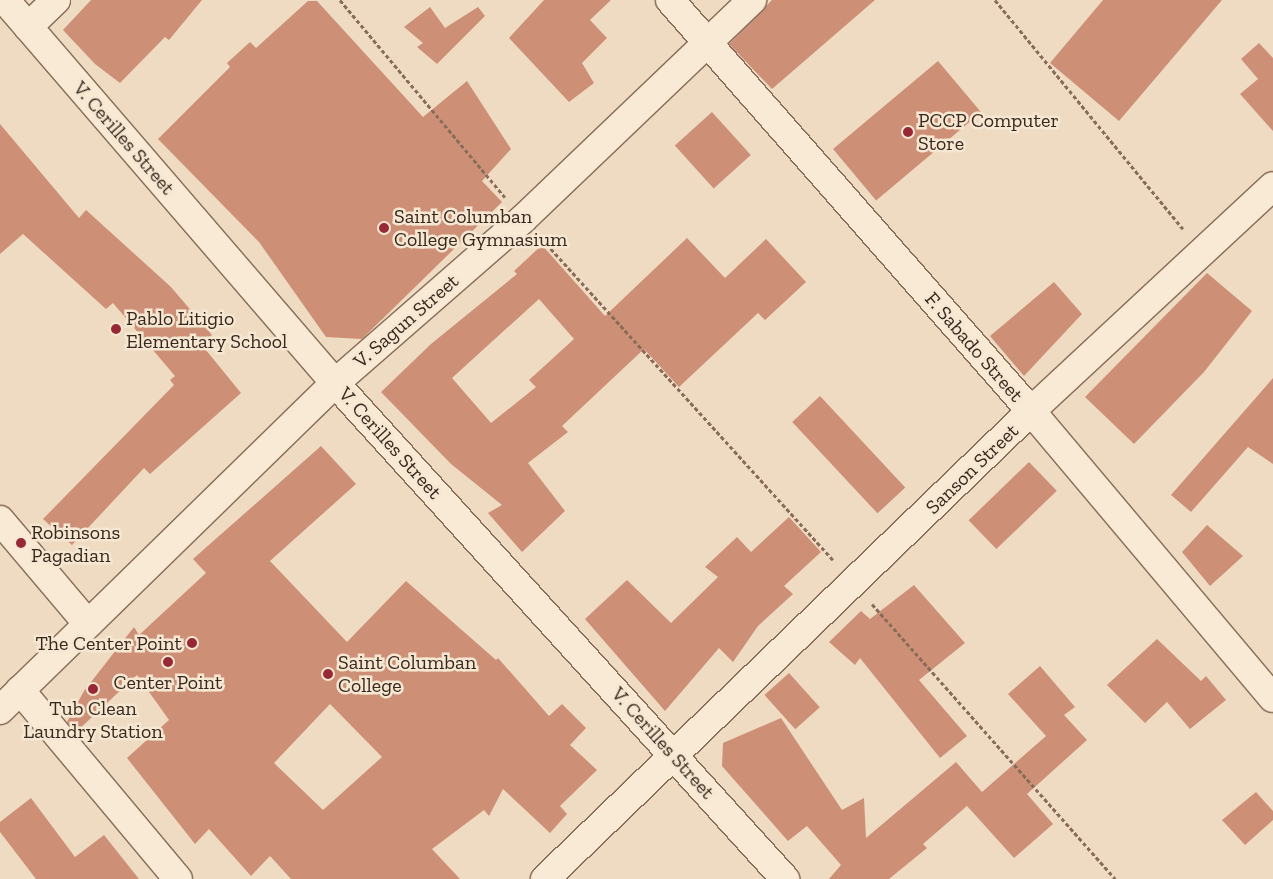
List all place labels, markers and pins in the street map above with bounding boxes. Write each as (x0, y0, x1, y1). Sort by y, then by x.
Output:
place label: PCCP Computer Store (918, 108, 1059, 155)
marker: PCCP Computer Store (902, 126, 914, 138)
place label: Saint Columban College Gymnasium (394, 205, 567, 252)
marker: Saint Columban College Gymnasium (378, 222, 390, 234)
place label: Pablo Litigio Elementary School (126, 306, 288, 353)
marker: Pablo Litigio Elementary School (110, 323, 122, 335)
place label: Robinsons Pagadian (31, 520, 120, 567)
marker: Robinsons Pagadian (15, 537, 27, 549)
place label: The Center Point (35, 631, 182, 655)
marker: The Center Point (186, 637, 198, 649)
place label: Saint Columban College (338, 650, 476, 697)
marker: Center Point (162, 656, 174, 668)
marker: Saint Columban College (322, 668, 334, 680)
place label: Center Point (113, 670, 223, 694)
marker: Tub Clean Laundry Station (87, 683, 99, 695)
place label: Tub Clean Laundry Station (23, 697, 163, 744)

